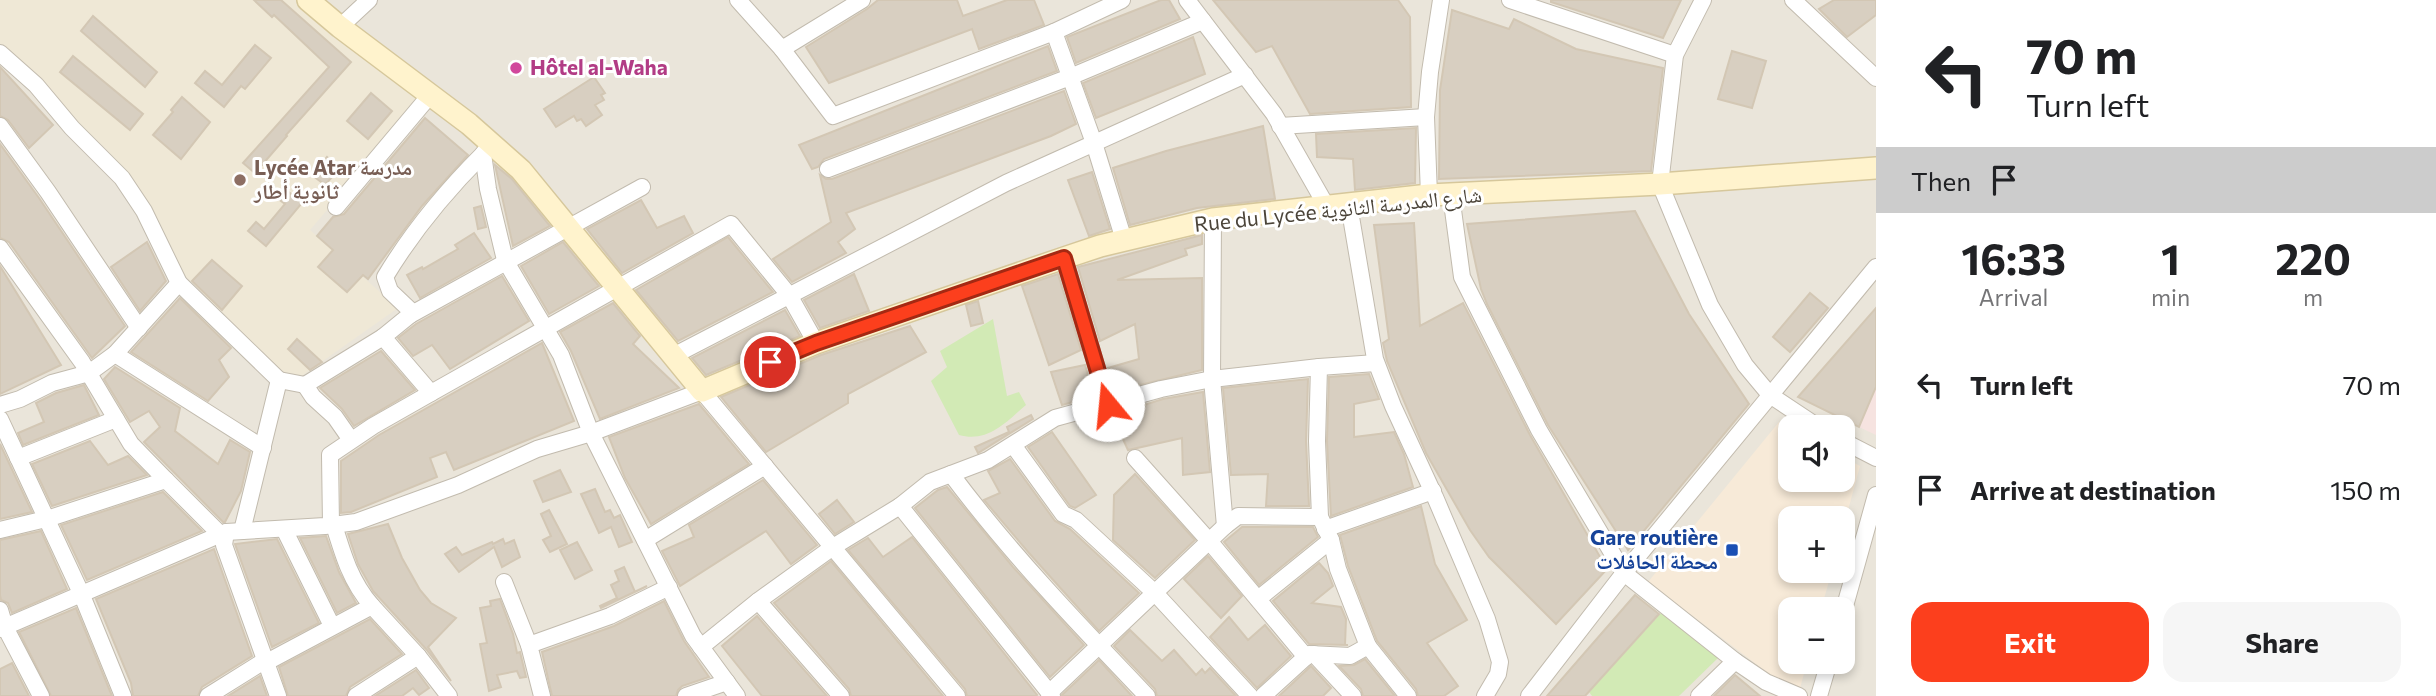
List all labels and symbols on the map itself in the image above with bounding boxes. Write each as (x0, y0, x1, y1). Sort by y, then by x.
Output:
place label: Hôtel al-Waha (530, 54, 668, 79)
marker: Hôtel al-Waha (508, 60, 524, 76)
place label: Lycée Atar مدرسة ثانوية أطار (253, 154, 412, 204)
marker: Lycée Atar مدرسة ثانوية أطار (232, 172, 248, 188)
street label: Rue du Lycée شارع المدرسة الثانوية (1193, 181, 1483, 238)
pin (740, 332, 800, 392)
position arrow (1071, 368, 1145, 442)
place label: Gare routière محطة الحافلات (1590, 524, 1718, 573)
marker: Gare routière محطة الحافلات (1724, 542, 1740, 558)

